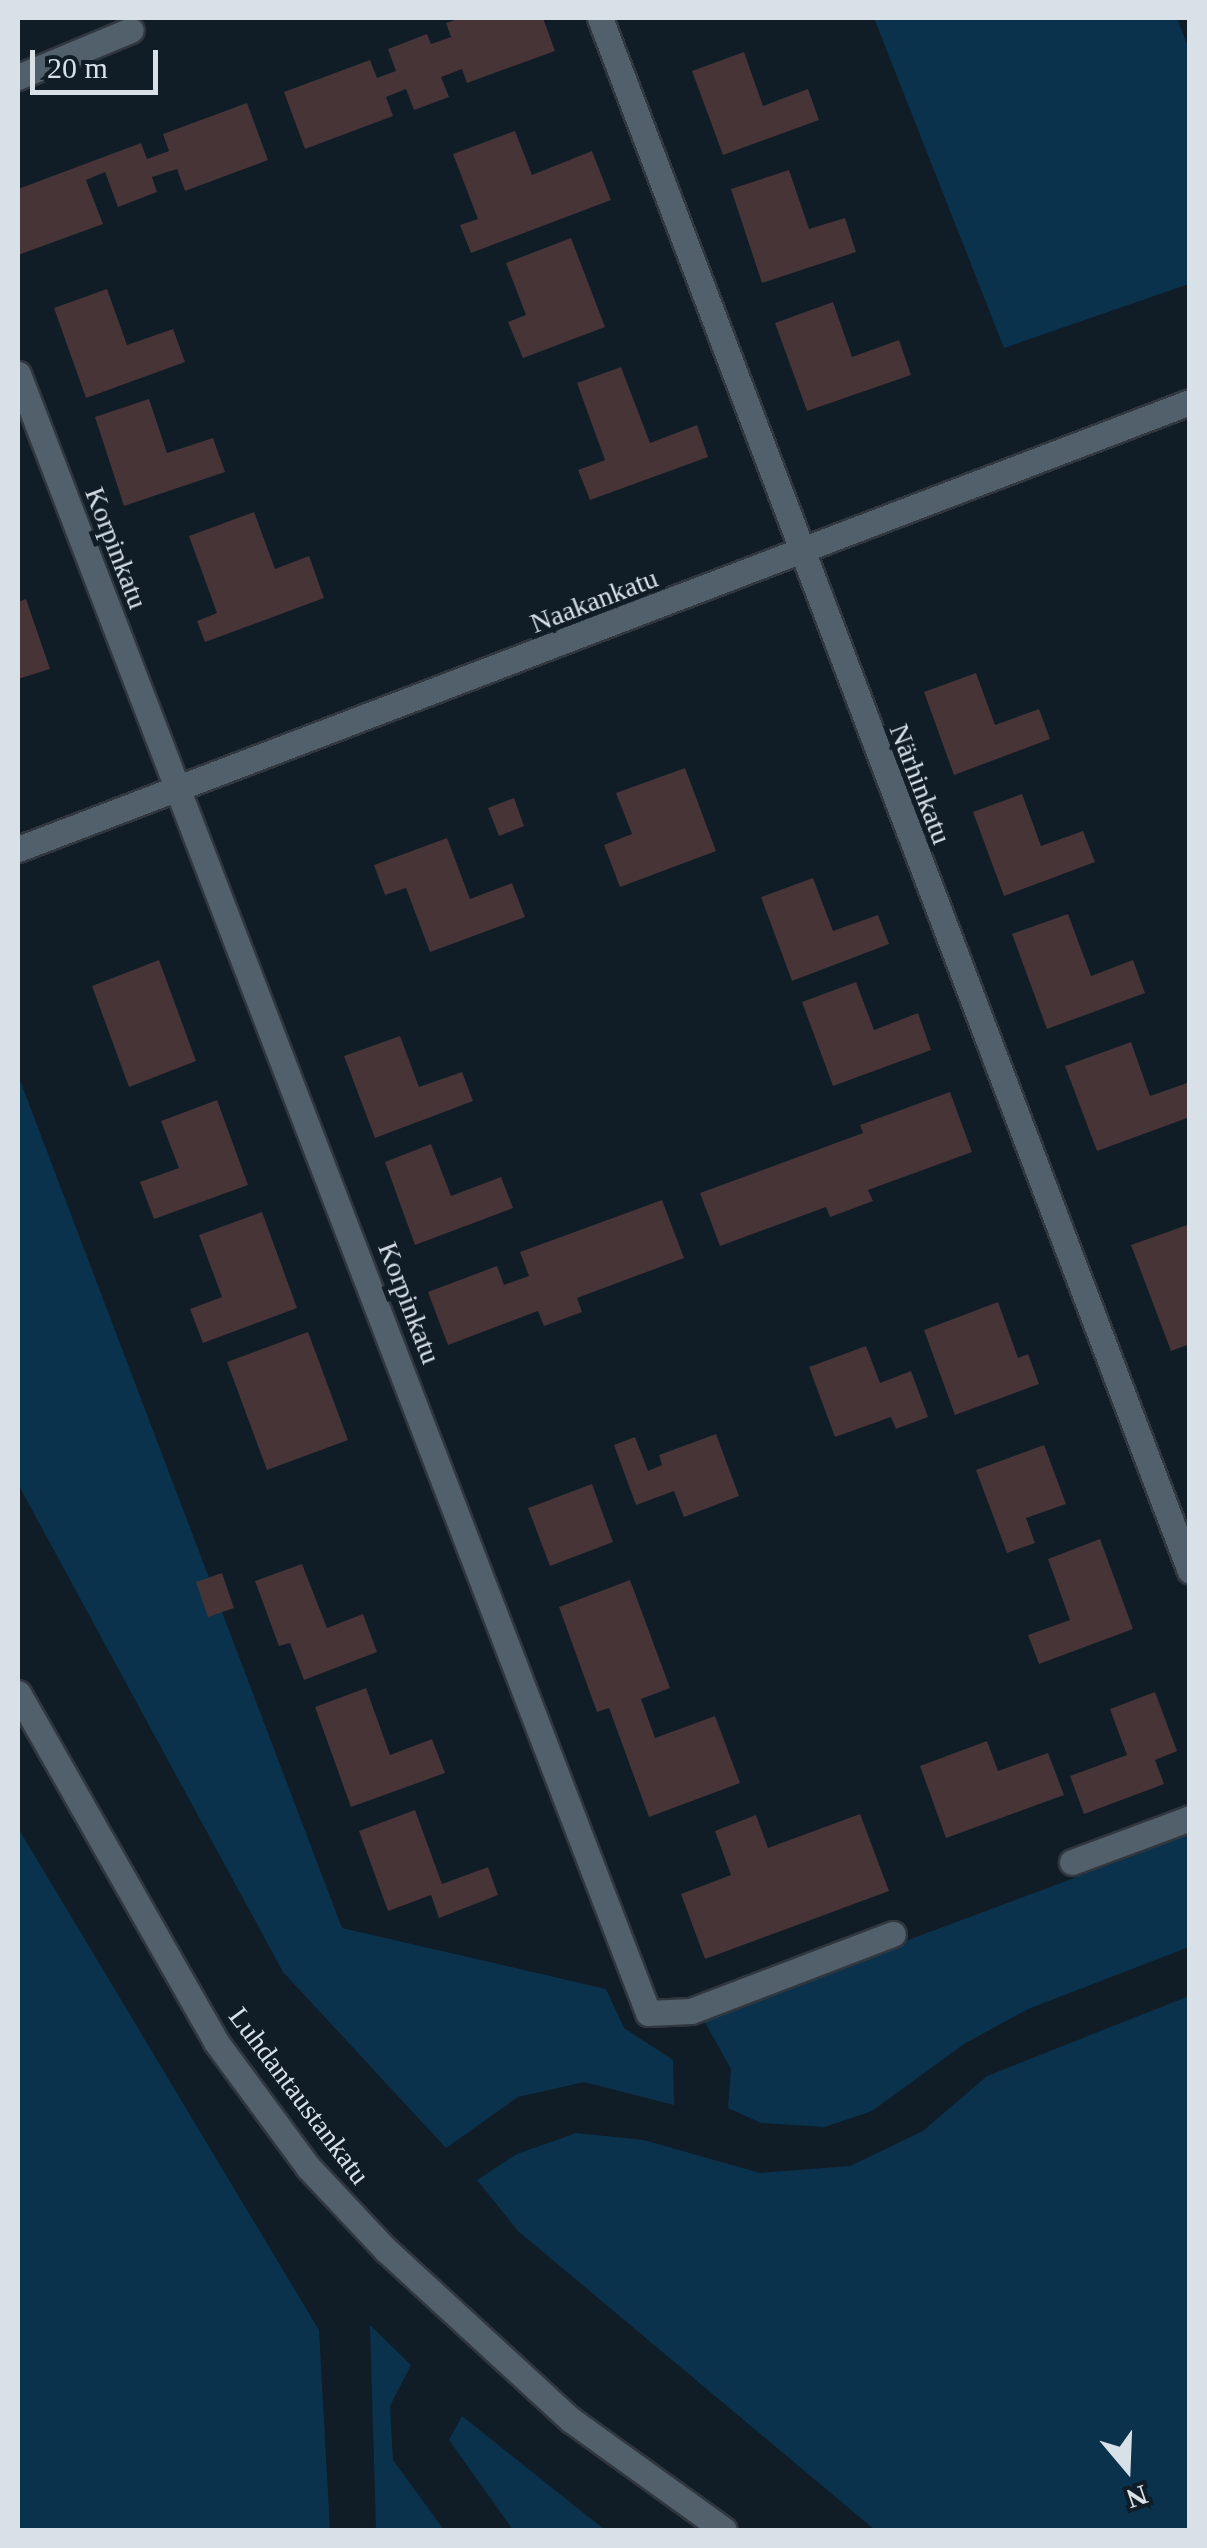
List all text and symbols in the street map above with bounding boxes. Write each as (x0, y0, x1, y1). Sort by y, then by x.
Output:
scale bar (35, 30, 162, 92)
text: 20 m (47, 51, 108, 84)
street label: Korpinkatu (77, 482, 155, 614)
street label: Naakankatu (526, 561, 662, 641)
street label: Närhinkatu (882, 719, 958, 849)
street label: Korpinkatu (370, 1237, 448, 1369)
street label: Luhdantaustankatu (221, 2001, 377, 2191)
north arrow (1077, 2418, 1177, 2518)
text: N (1122, 2479, 1152, 2515)

